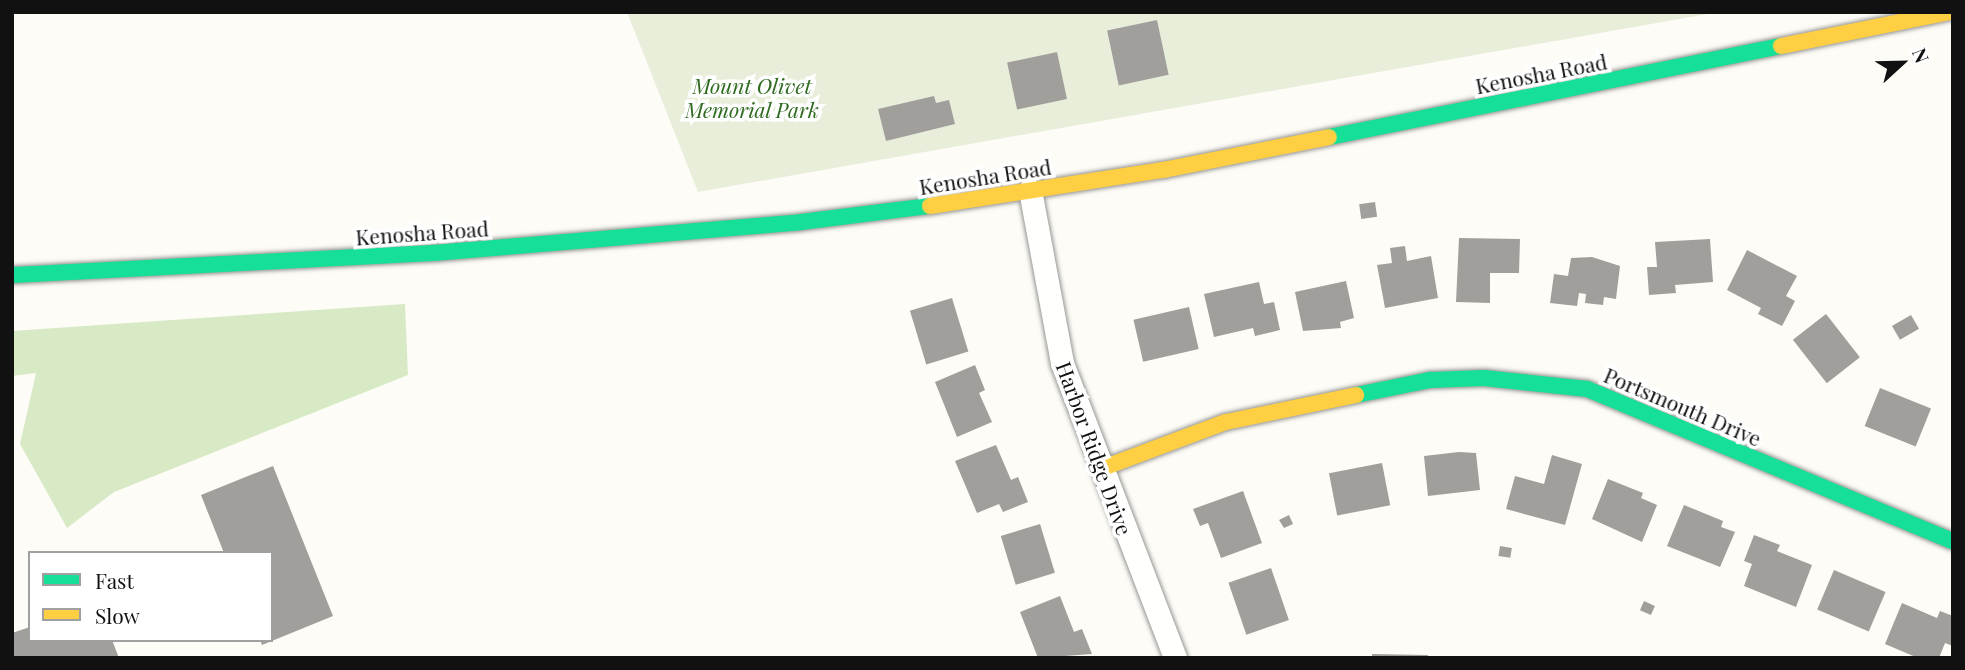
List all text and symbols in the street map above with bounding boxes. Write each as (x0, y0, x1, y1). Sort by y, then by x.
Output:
north arrow (1867, 28, 1937, 98)
text: N (1907, 44, 1936, 66)
street label: Kenosha Road (1473, 48, 1609, 98)
park label: Mount Olivet Memorial Park (685, 72, 819, 122)
street label: Kenosha Road (917, 153, 1053, 199)
street label: Kenosha Road (354, 215, 490, 249)
street label: Harbor Ridge Drive (1052, 358, 1138, 538)
street label: Portsmouth Drive (1601, 361, 1765, 451)
legend (28, 551, 273, 642)
text: Fast (95, 566, 134, 594)
text: Slow (95, 601, 140, 629)

